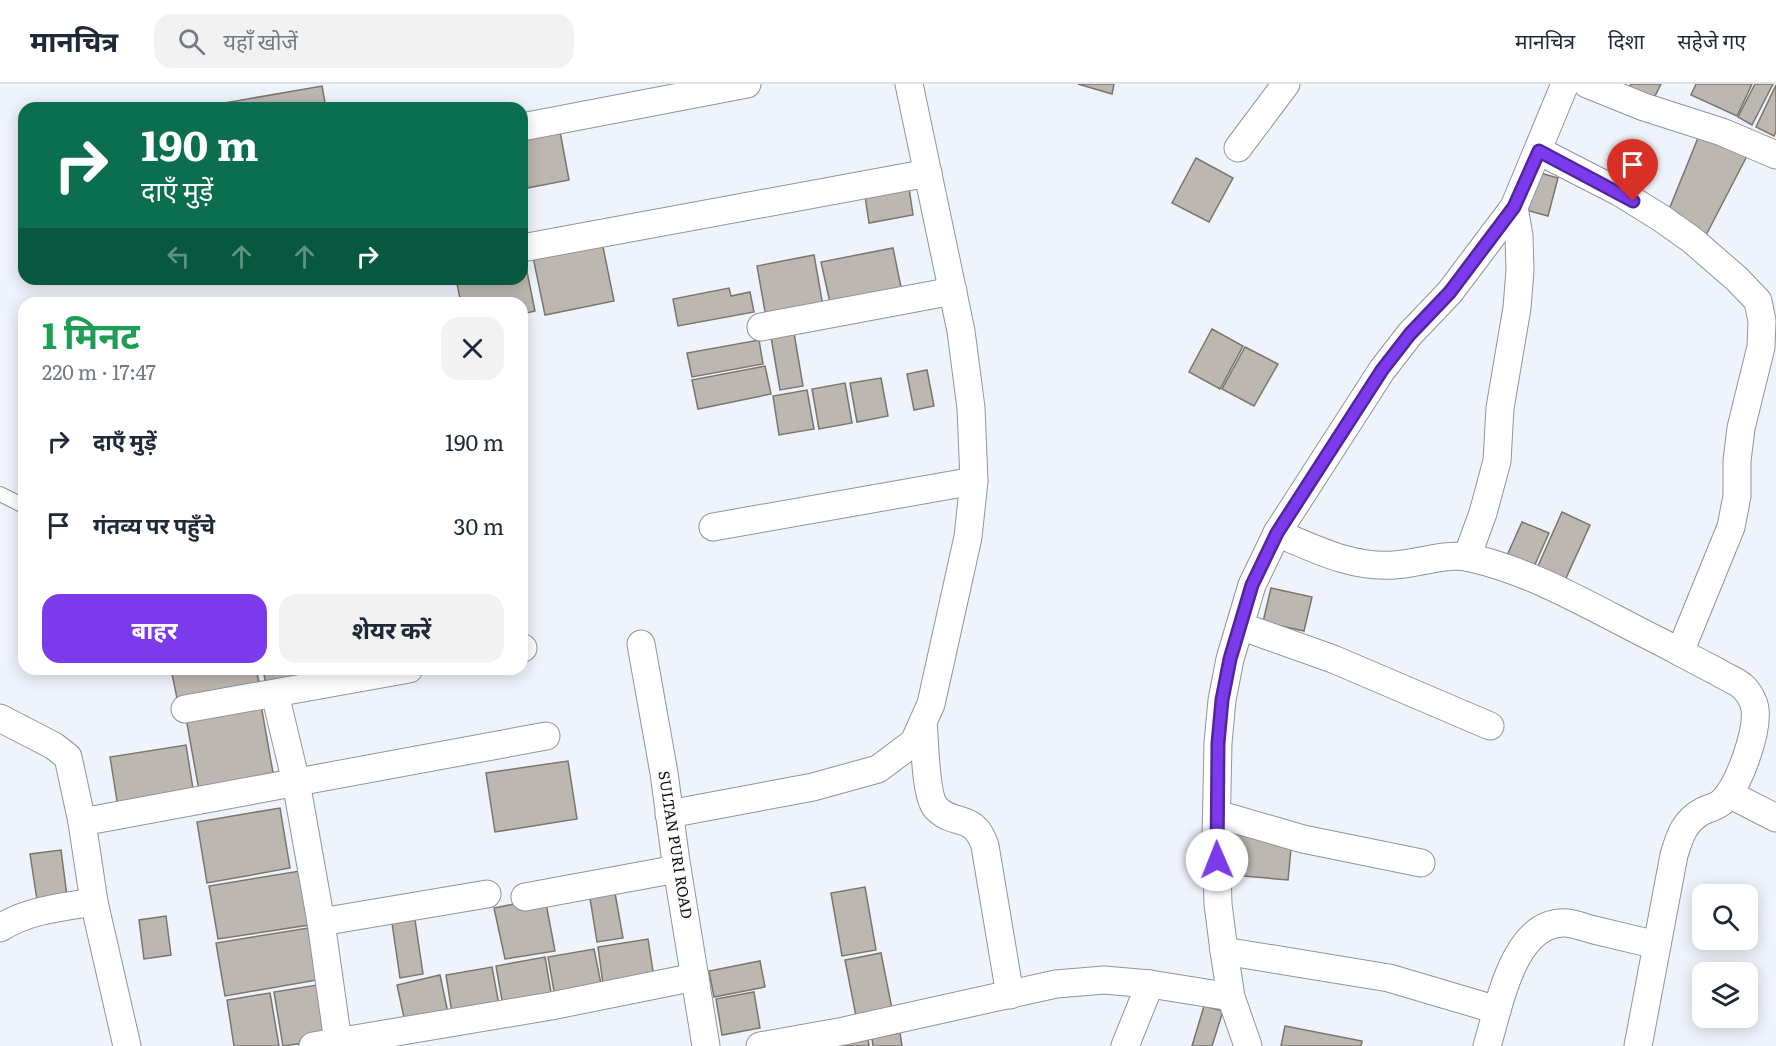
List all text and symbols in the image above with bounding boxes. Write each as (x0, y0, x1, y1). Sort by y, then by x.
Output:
search box (154, 14, 574, 68)
text: मानचित्र (30, 19, 118, 61)
text: यहाँ खोजें (223, 24, 298, 57)
text: मानचित्र (1515, 24, 1575, 55)
text: दिशा (1608, 24, 1644, 55)
text: सहेजे गए (1677, 24, 1746, 55)
icon: search (175, 25, 208, 58)
text: 190 m (141, 112, 259, 174)
icon: right (42, 126, 120, 204)
pin (1607, 139, 1658, 201)
icon: arrive (1616, 148, 1649, 181)
text: दाएँ मुड़ें (141, 169, 213, 209)
icon: left (162, 240, 195, 273)
icon: ahead (225, 240, 258, 273)
icon: ahead (288, 240, 321, 273)
icon: right (351, 240, 384, 273)
text: 1 मिनट (42, 307, 140, 360)
button: close (441, 317, 504, 380)
text: 220 m · 17:47 (42, 356, 156, 386)
text: दाएँ मुड़ें (93, 424, 156, 457)
icon: right (42, 425, 75, 458)
text: 190 m (445, 425, 504, 458)
text: गंतव्य पर पहुँचे (93, 508, 215, 541)
icon: arrive (42, 509, 75, 542)
text: 30 m (454, 509, 504, 542)
button: बाहर (42, 594, 267, 663)
button: शेयर करें (279, 594, 504, 663)
street label: SULTAN PURI ROAD (653, 769, 700, 920)
position arrow (1185, 828, 1249, 892)
map controls (1692, 884, 1758, 1028)
button: search (1692, 884, 1758, 950)
button: layers (1692, 962, 1758, 1028)

